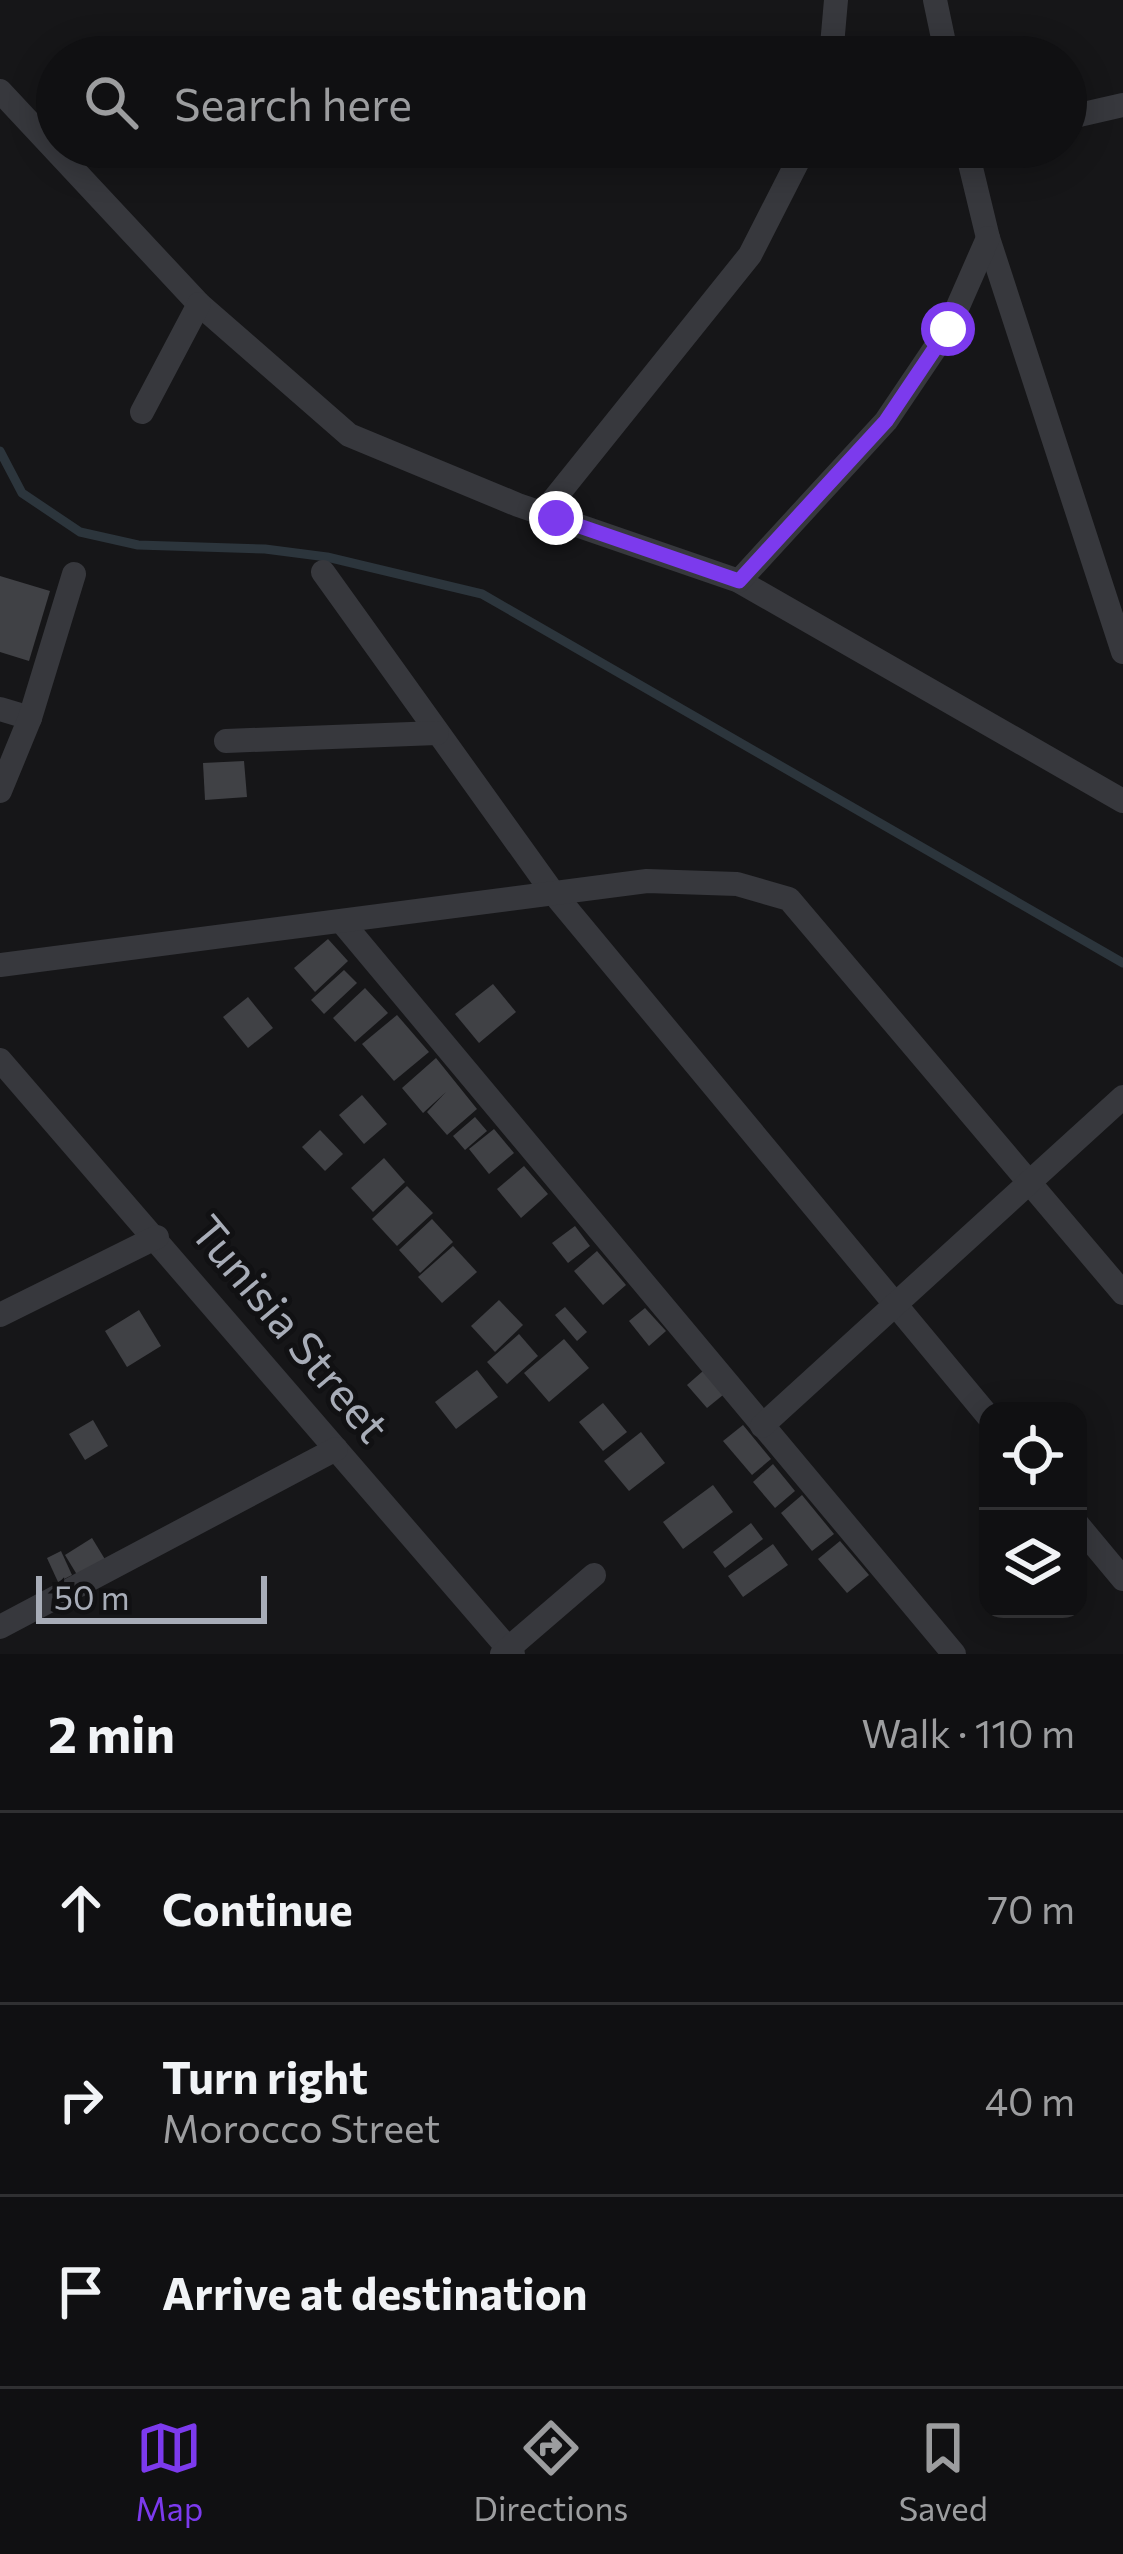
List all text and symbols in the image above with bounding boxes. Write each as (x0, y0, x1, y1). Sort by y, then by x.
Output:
search box (36, 36, 1087, 168)
icon: search (78, 69, 144, 135)
text: Search here (174, 75, 412, 130)
route start (921, 302, 975, 356)
route end (529, 491, 583, 545)
street label: Tunisia Street (181, 1203, 403, 1452)
map controls (979, 1402, 1087, 1618)
button: locate (979, 1402, 1087, 1510)
button: layers (979, 1510, 1087, 1618)
scale bar (36, 1570, 267, 1623)
text: 50 m (54, 1576, 130, 1617)
text: 2 min (48, 1701, 175, 1764)
text: Walk · 110 m (861, 1708, 1075, 1756)
icon: ahead (48, 1875, 114, 1941)
text: Continue (162, 1880, 353, 1935)
text: 70 m (988, 1884, 1075, 1932)
text: Turn right (162, 2048, 368, 2103)
icon: right (48, 2067, 114, 2133)
text: 40 m (985, 2076, 1075, 2124)
text: Morocco Street (162, 2103, 440, 2151)
icon: arrive (48, 2259, 114, 2325)
text: Arrive at destination (162, 2264, 588, 2319)
tab: Map (135, 2415, 203, 2528)
tab: Directions (474, 2415, 628, 2528)
tab: Saved (899, 2415, 988, 2528)

